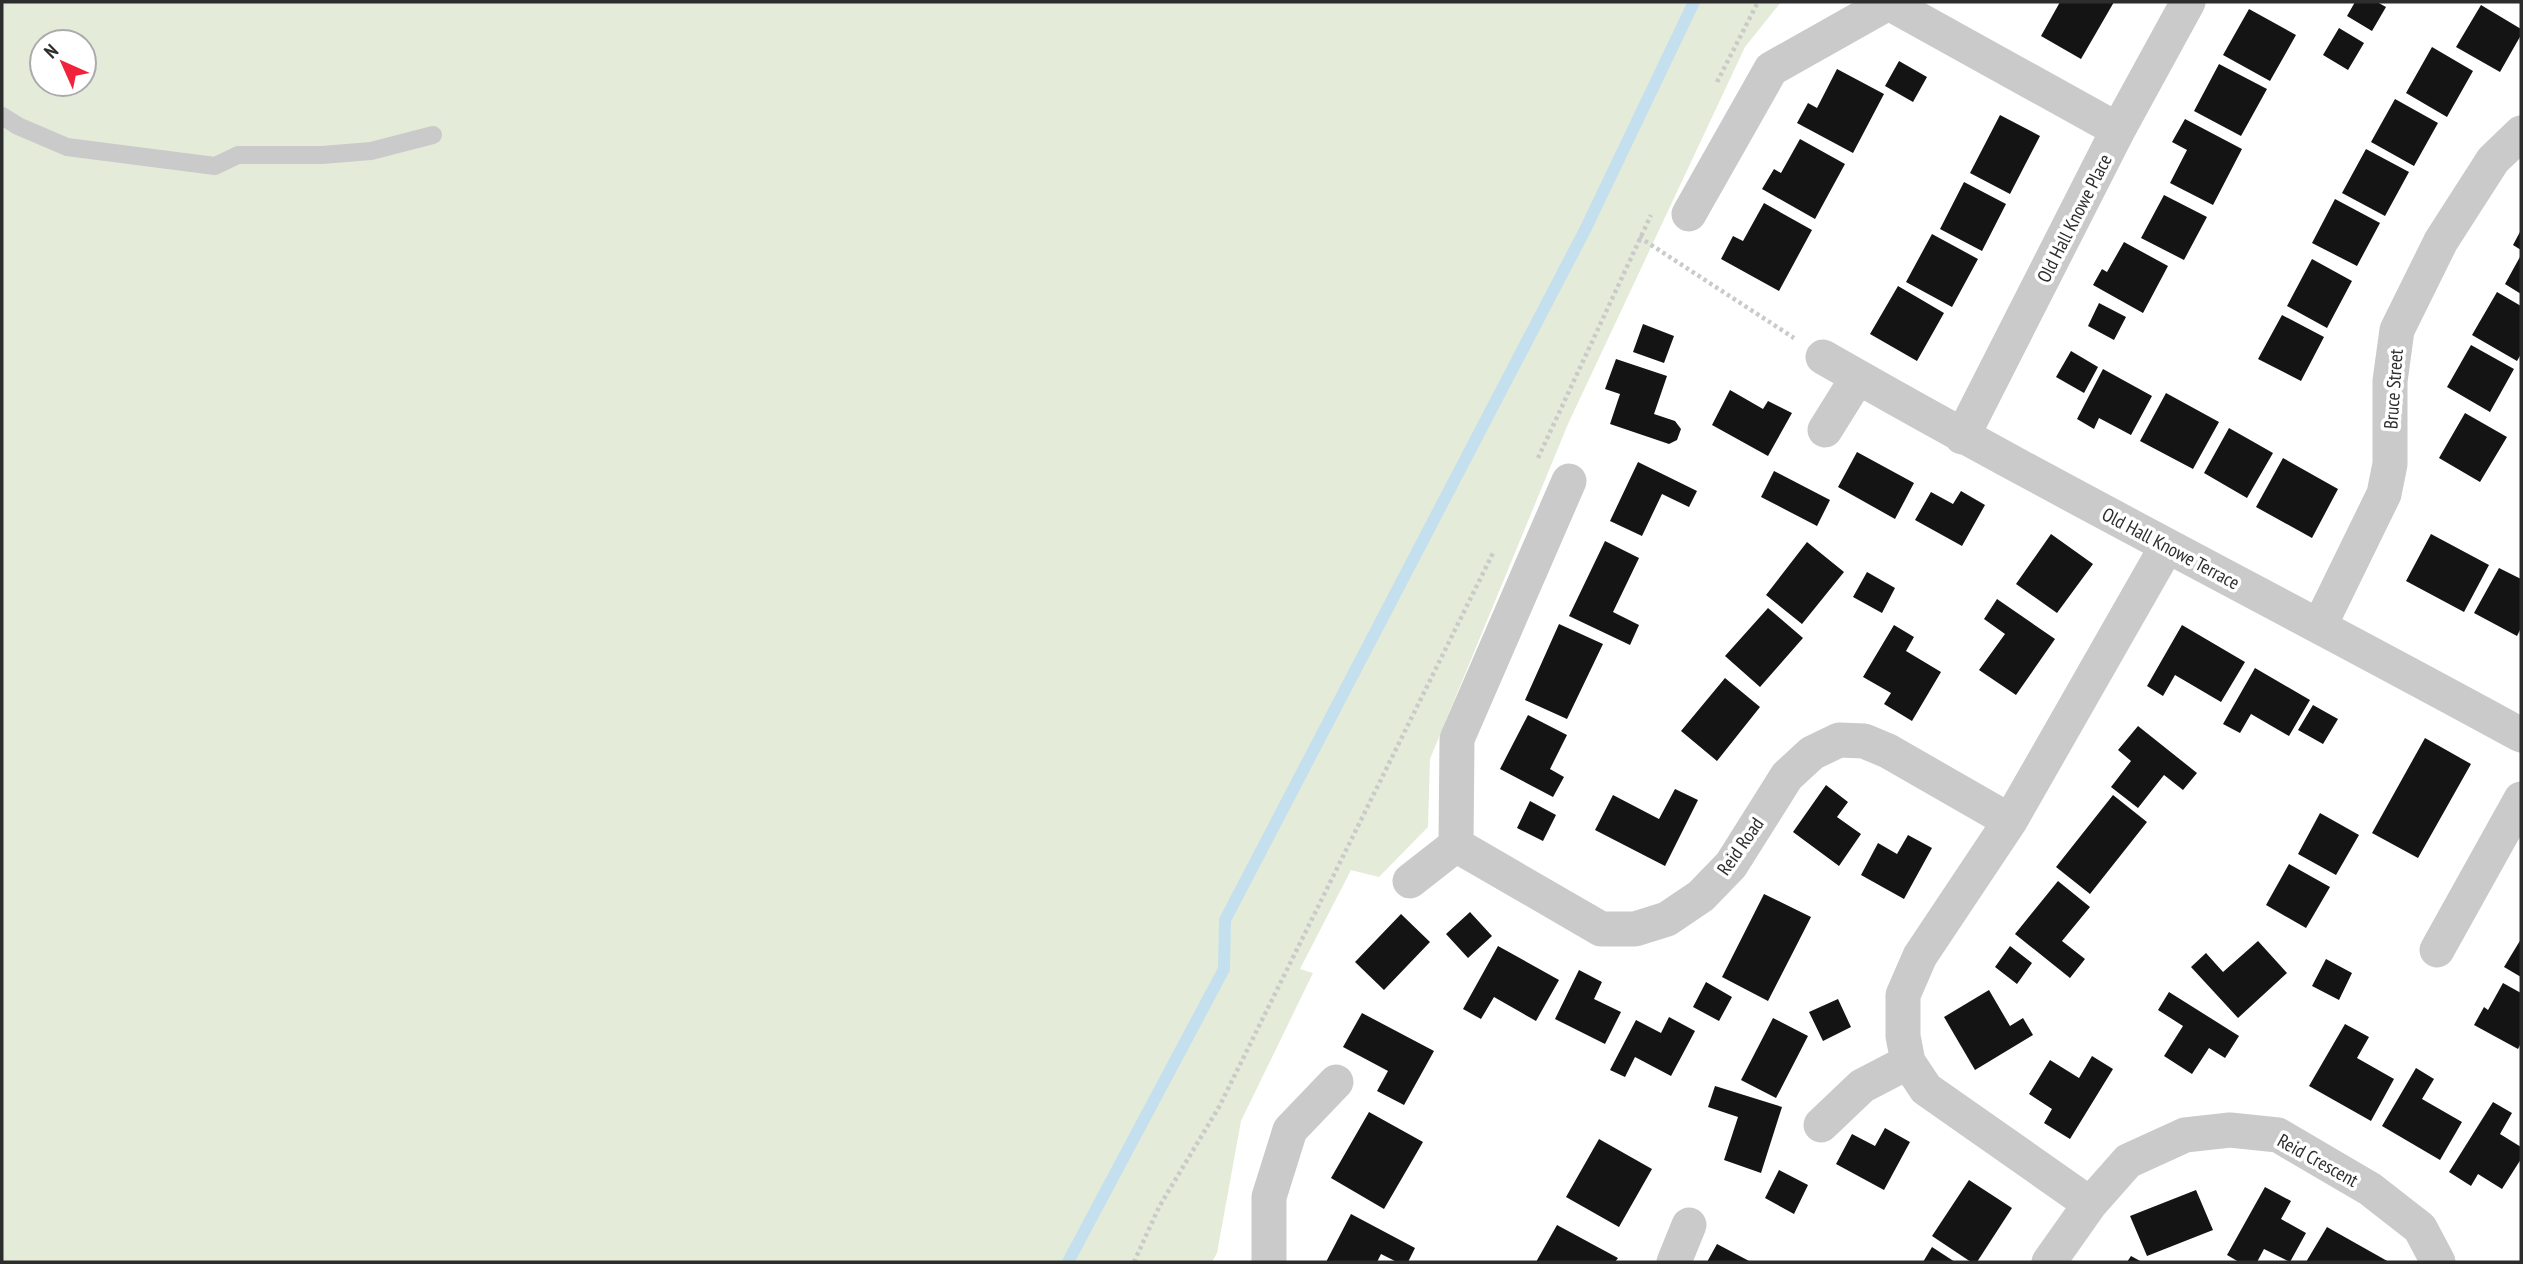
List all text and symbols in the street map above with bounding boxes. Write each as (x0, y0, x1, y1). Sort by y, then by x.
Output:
north arrow (28, 28, 98, 98)
text: N (39, 39, 63, 63)
street label: Old Hall Knowe Place (2031, 150, 2117, 286)
street label: Bruce Street (2378, 347, 2408, 430)
street label: Old Hall Knowe Terrace (2098, 502, 2244, 594)
street label: Reid Road (1712, 812, 1768, 880)
street label: Reid Crescent (2274, 1128, 2363, 1192)

